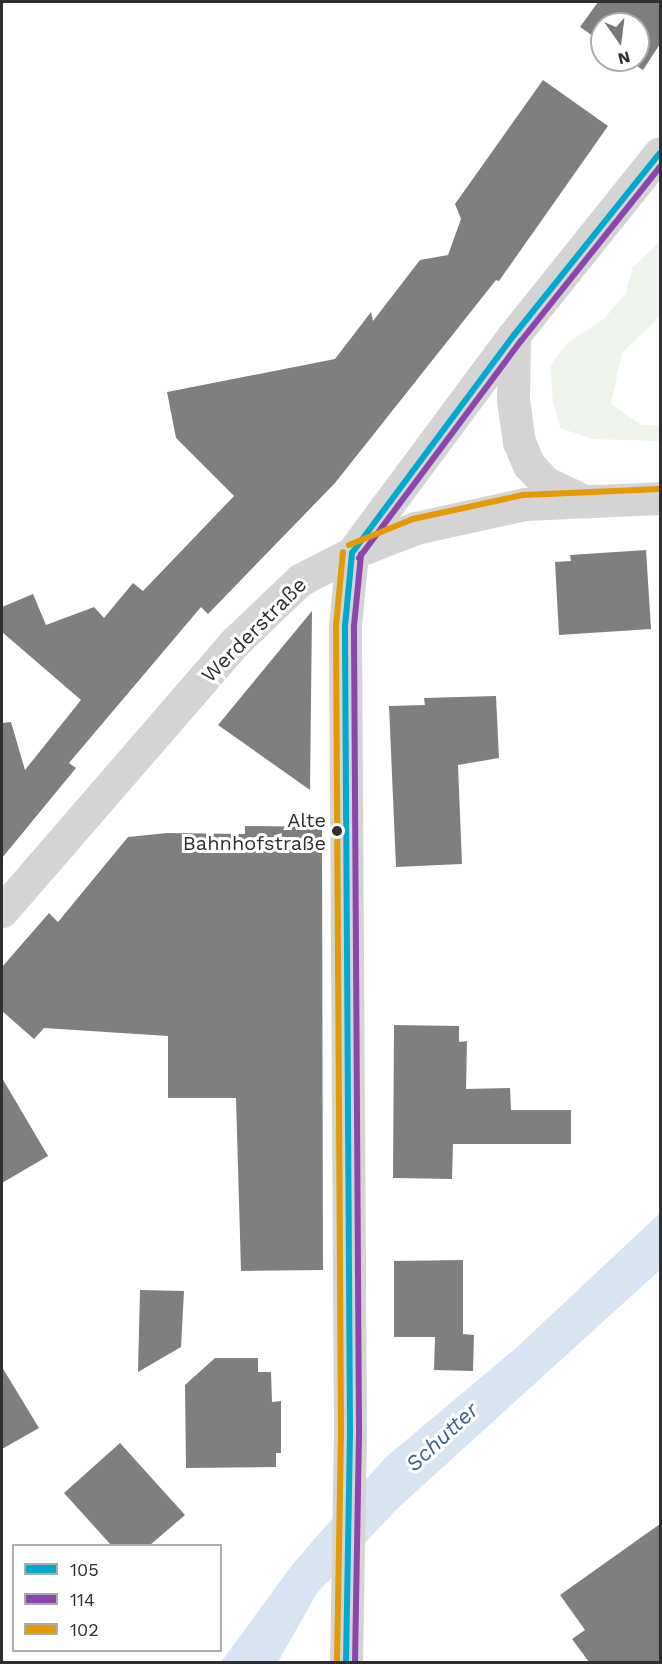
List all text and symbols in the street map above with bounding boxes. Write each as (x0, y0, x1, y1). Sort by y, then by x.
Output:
north arrow (590, 12, 650, 72)
text: N (616, 47, 632, 69)
street label: Werderstraße (196, 572, 312, 688)
place label: Alte Bahnhofstraße (183, 808, 326, 855)
marker: Alte Bahnhofstraße (331, 825, 343, 837)
water label: Schutter (400, 1397, 484, 1477)
legend (12, 1544, 222, 1652)
text: 105 (70, 1559, 99, 1580)
text: 114 (70, 1589, 95, 1610)
text: 102 (70, 1619, 99, 1640)

